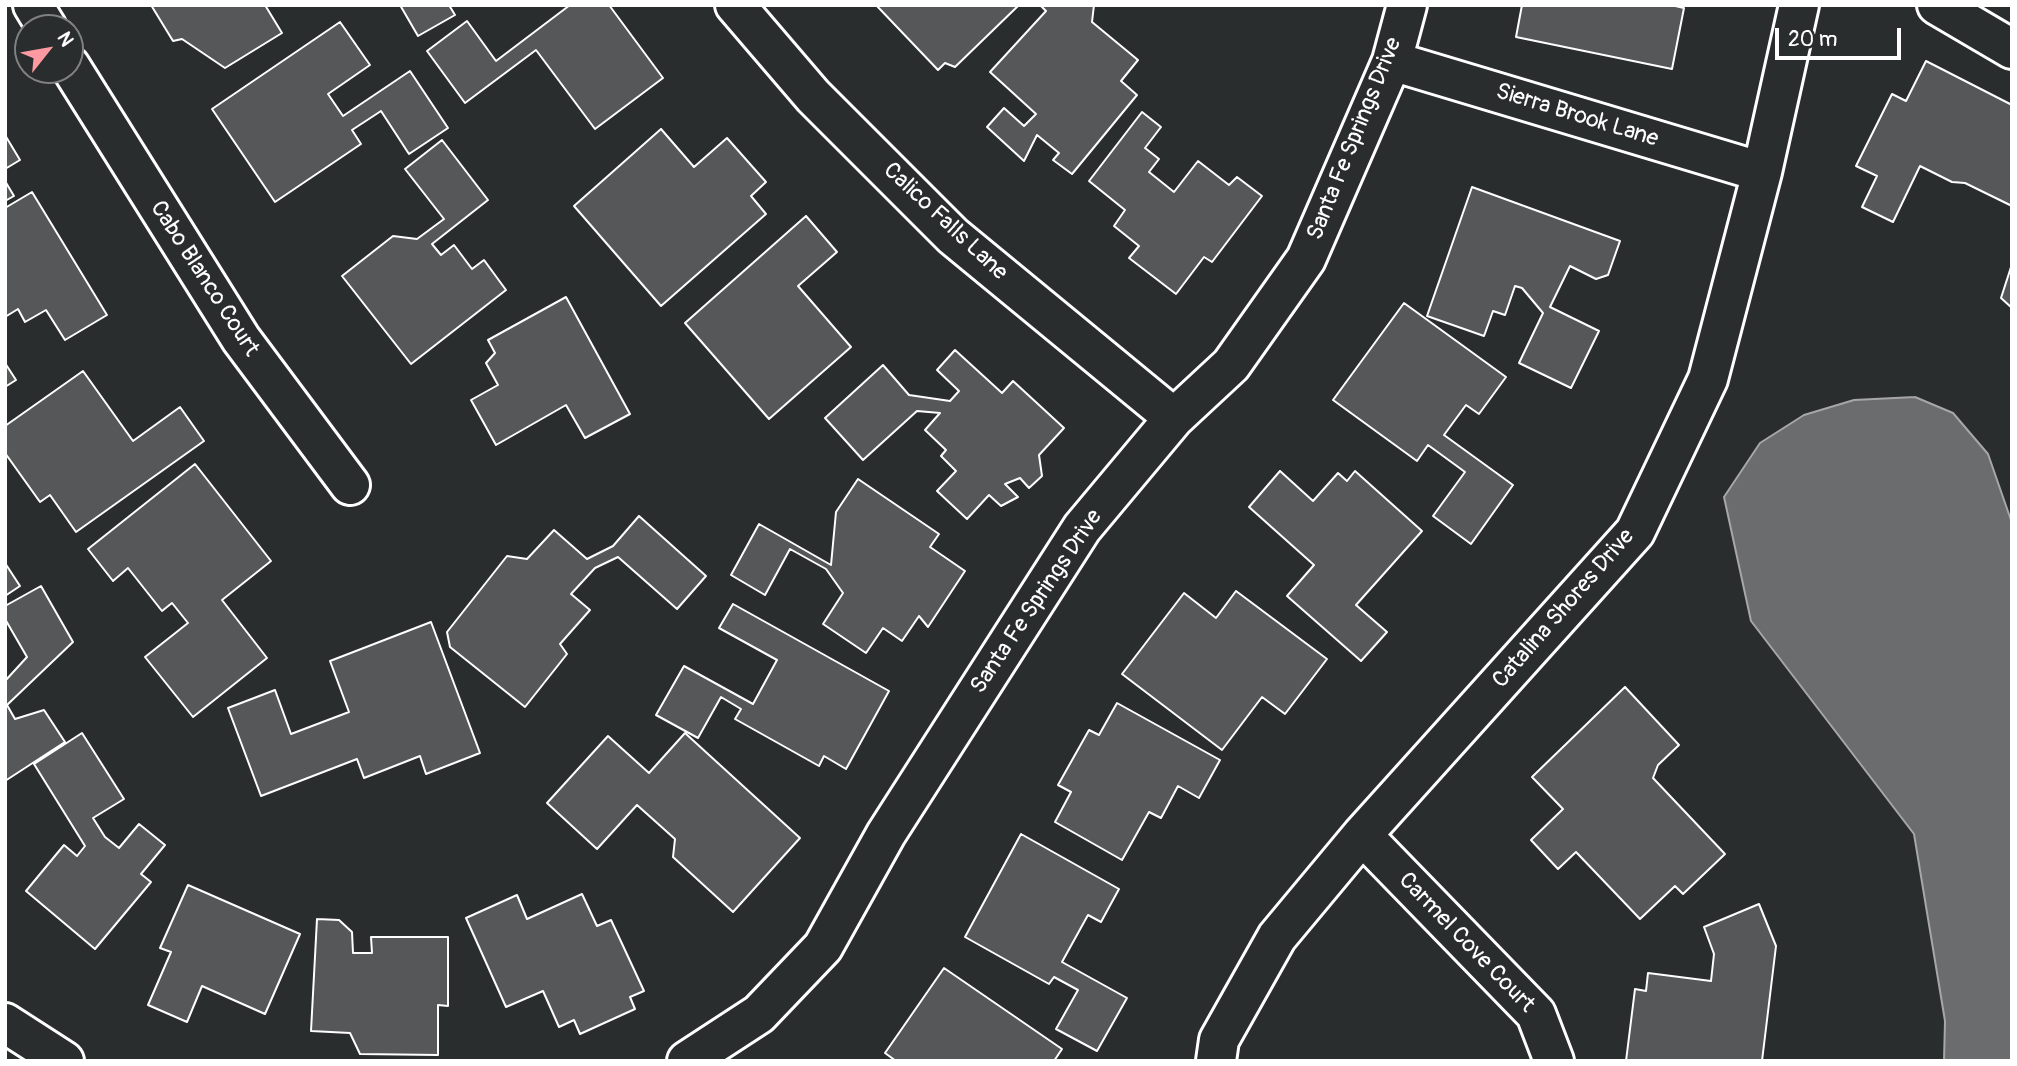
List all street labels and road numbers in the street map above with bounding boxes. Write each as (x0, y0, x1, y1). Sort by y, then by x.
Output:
street label: Santa Fe Springs Drive (1302, 34, 1408, 244)
street label: Sierra Brook Lane (1492, 78, 1662, 154)
street label: Calico Falls Lane (877, 157, 1013, 287)
street label: Cabo Blanco Court (144, 196, 264, 362)
street label: Santa Fe Springs Drive (965, 505, 1109, 699)
street label: Catalina Shores Drive (1487, 524, 1641, 694)
street label: Carmel Cove Court (1392, 867, 1540, 1019)

